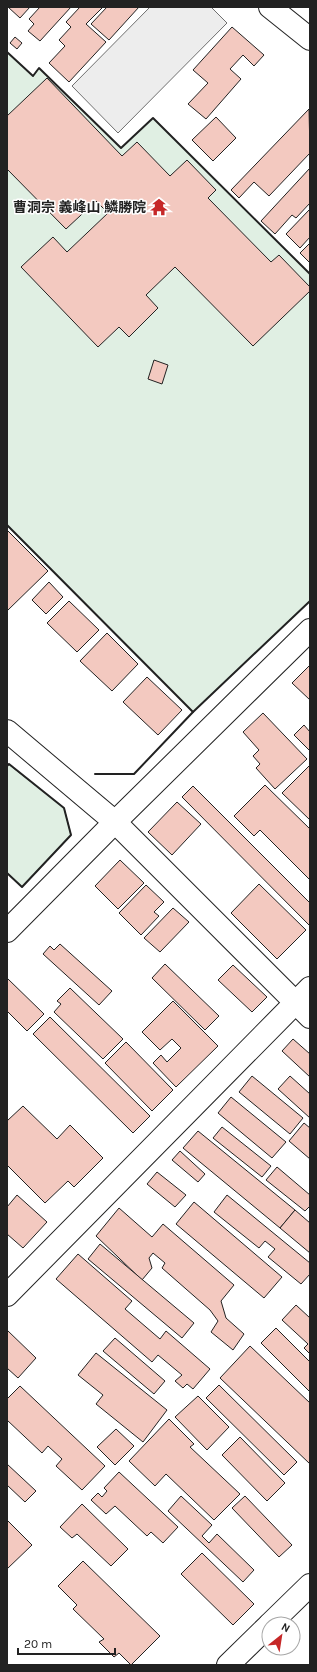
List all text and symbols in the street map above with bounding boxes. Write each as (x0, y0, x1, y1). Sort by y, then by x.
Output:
temple icon: 曹洞宗 義峰山 鱗勝院 (149, 197, 169, 217)
place label: 曹洞宗 義峰山 鱗勝院 (13, 199, 146, 216)
north arrow (261, 1616, 301, 1656)
text: N (279, 1620, 292, 1635)
scale bar (18, 1630, 115, 1656)
text: 20 m (24, 1637, 52, 1651)

